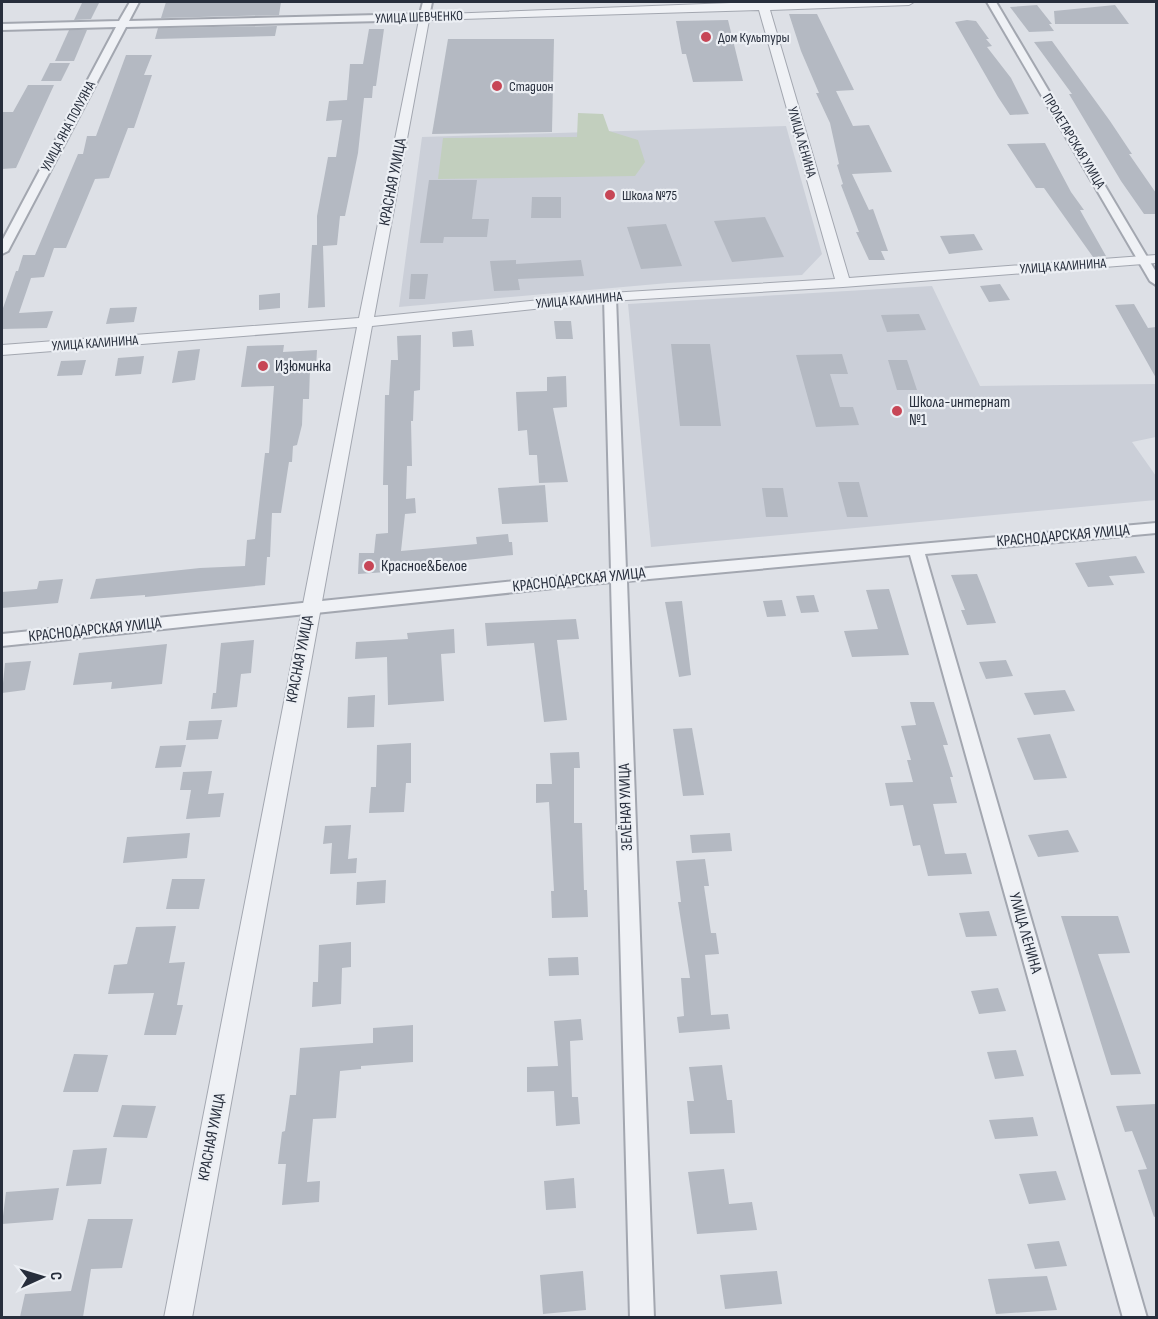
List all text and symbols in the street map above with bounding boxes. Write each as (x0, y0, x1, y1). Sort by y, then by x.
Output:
street label: УЛИЦА ШЕВЧЕНКО (375, 7, 463, 27)
place label: Дом Культуры (718, 29, 789, 46)
marker: Дом Культуры (699, 30, 713, 44)
street label: УЛИЦА ЯНА ПОЛУЯНА (37, 77, 99, 174)
place label: Стадион (509, 78, 554, 95)
marker: Стадион (490, 79, 504, 93)
street label: ПРОЛЕТАРСКАЯ УЛИЦА (1039, 90, 1110, 192)
street label: УЛИЦА ЛЕНИНА (784, 105, 820, 180)
street label: КРАСНАЯ УЛИЦА (375, 136, 411, 227)
place label: Школа №75 (622, 187, 677, 204)
marker: Школа №75 (603, 188, 617, 202)
street label: УЛИЦА КАЛИНИНА (1019, 254, 1108, 278)
street label: УЛИЦА КАЛИНИНА (535, 288, 624, 312)
street label: УЛИЦА КАЛИНИНА (51, 331, 140, 355)
place label: Изюминка (275, 357, 331, 376)
marker: Изюминка (256, 359, 270, 373)
place label: Школа-интернат №1 (909, 393, 1010, 430)
marker: Школа-интернат №1 (890, 404, 904, 418)
street label: КРАСНОДАРСКАЯ УЛИЦА (996, 521, 1130, 551)
place label: Красное&Белое (381, 557, 467, 576)
marker: Красное&Белое (362, 559, 376, 573)
street label: КРАСНОДАРСКАЯ УЛИЦА (512, 564, 646, 596)
street label: КРАСНАЯ УЛИЦА (282, 613, 318, 704)
street label: КРАСНОДАРСКАЯ УЛИЦА (28, 614, 162, 646)
street label: ЗЕЛЁНАЯ УЛИЦА (615, 763, 637, 851)
street label: УЛИЦА ЛЕНИНА (1004, 890, 1046, 976)
street label: КРАСНАЯ УЛИЦА (194, 1091, 230, 1182)
north arrow (12, 1247, 72, 1307)
text: С (46, 1271, 65, 1281)

